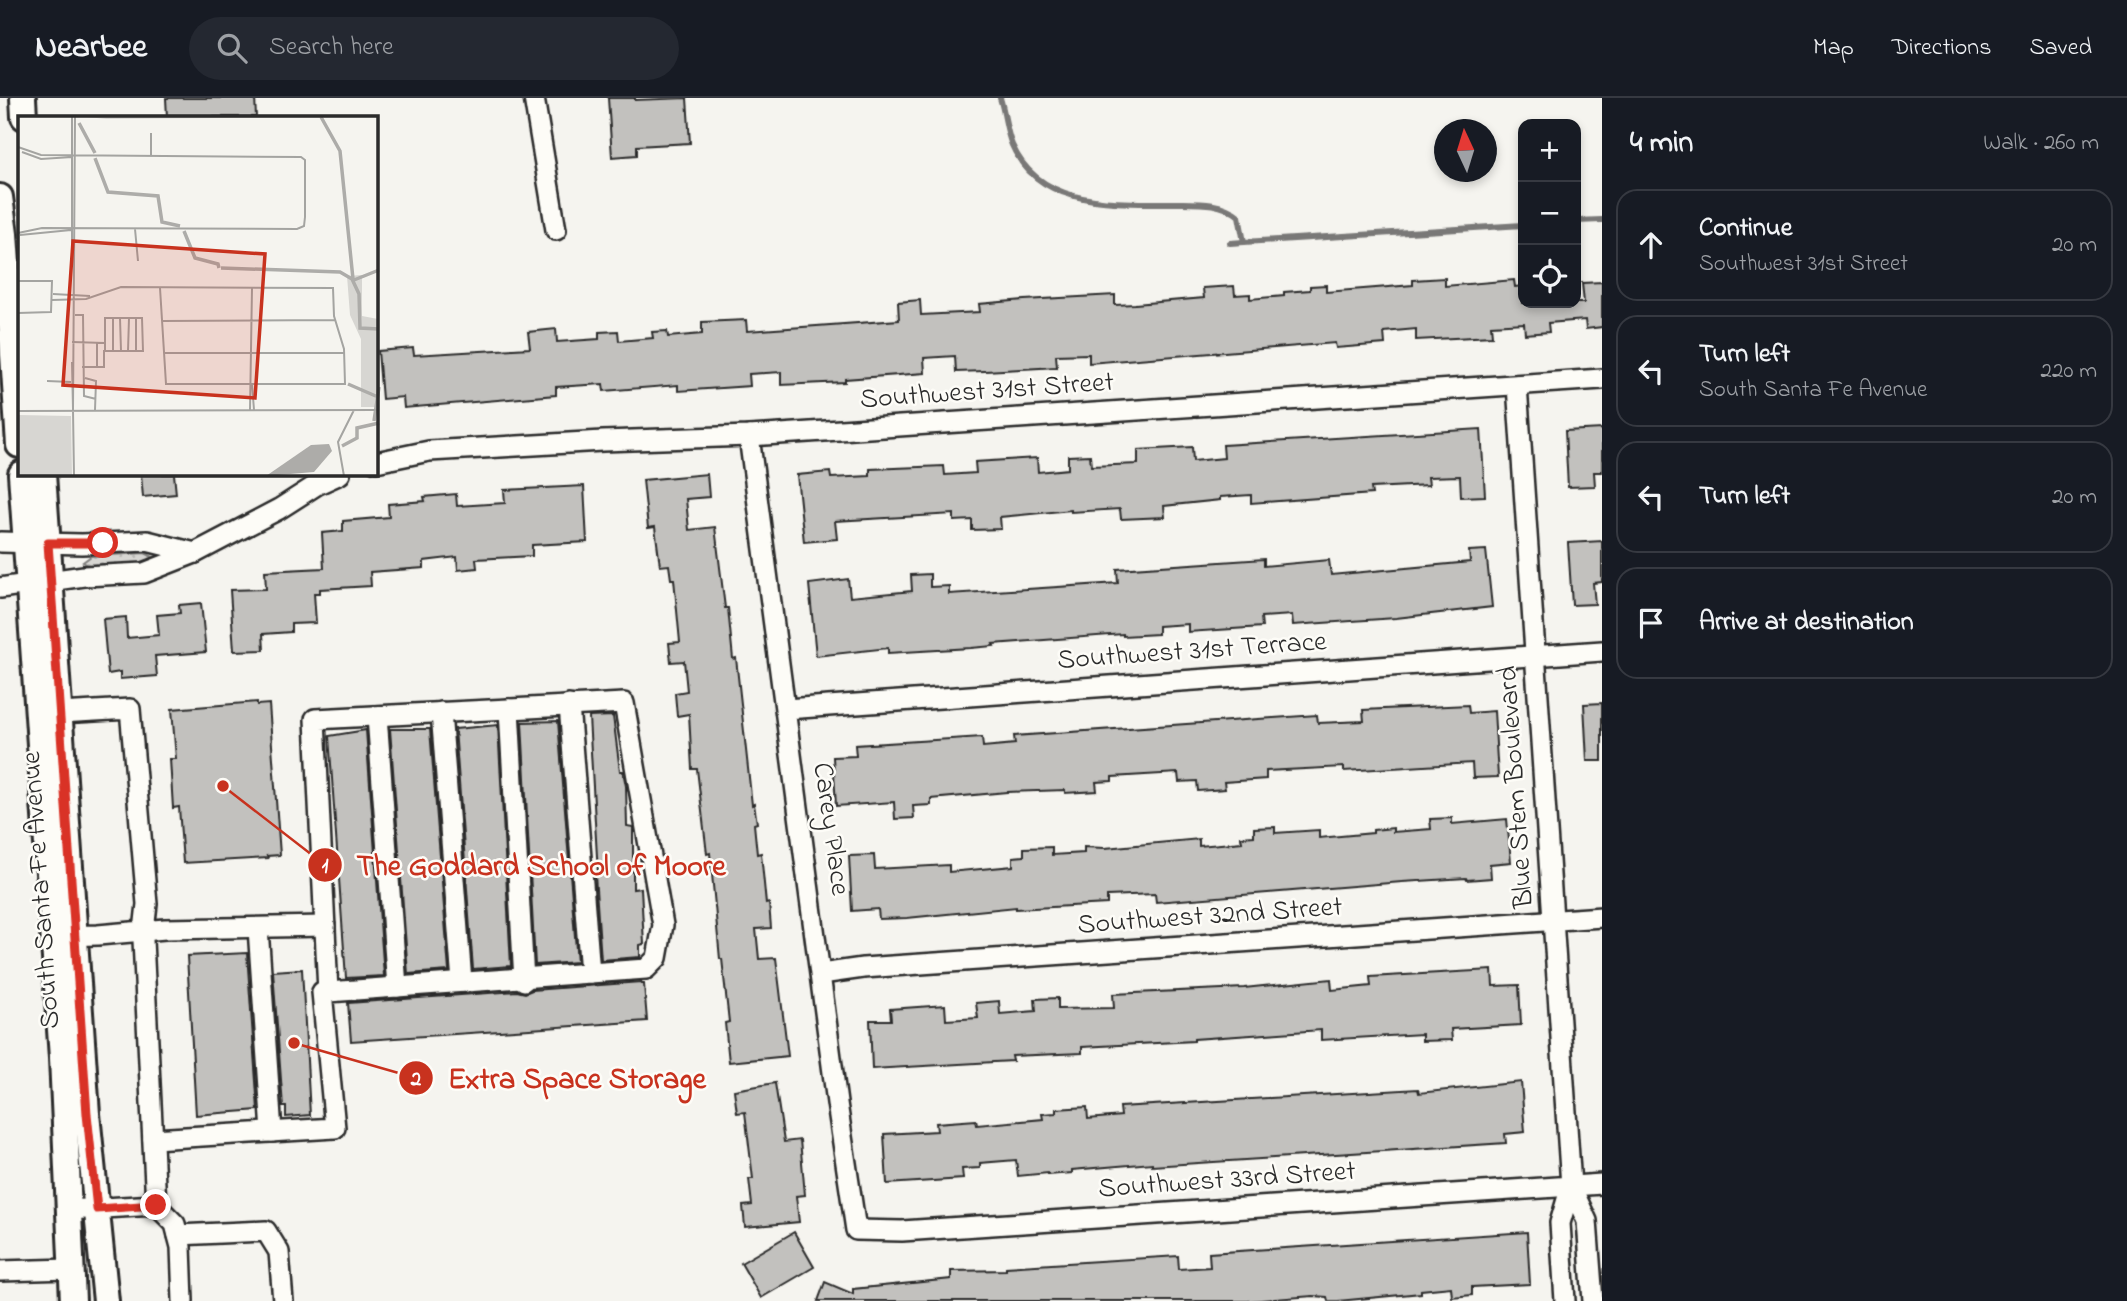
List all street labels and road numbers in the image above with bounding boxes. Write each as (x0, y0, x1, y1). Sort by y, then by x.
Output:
street label: Southwest 31st Street (859, 363, 1115, 421)
street label: Southwest 31st Terrace (1056, 622, 1329, 682)
street label: Blue Stem Boulevard (1488, 664, 1546, 911)
street label: South Santa Fe Avenue (12, 749, 72, 1030)
street label: Carey Place (800, 760, 860, 898)
street label: Southwest 32nd Street (1076, 887, 1344, 947)
street label: Southwest 33rd Street (1097, 1152, 1357, 1210)

